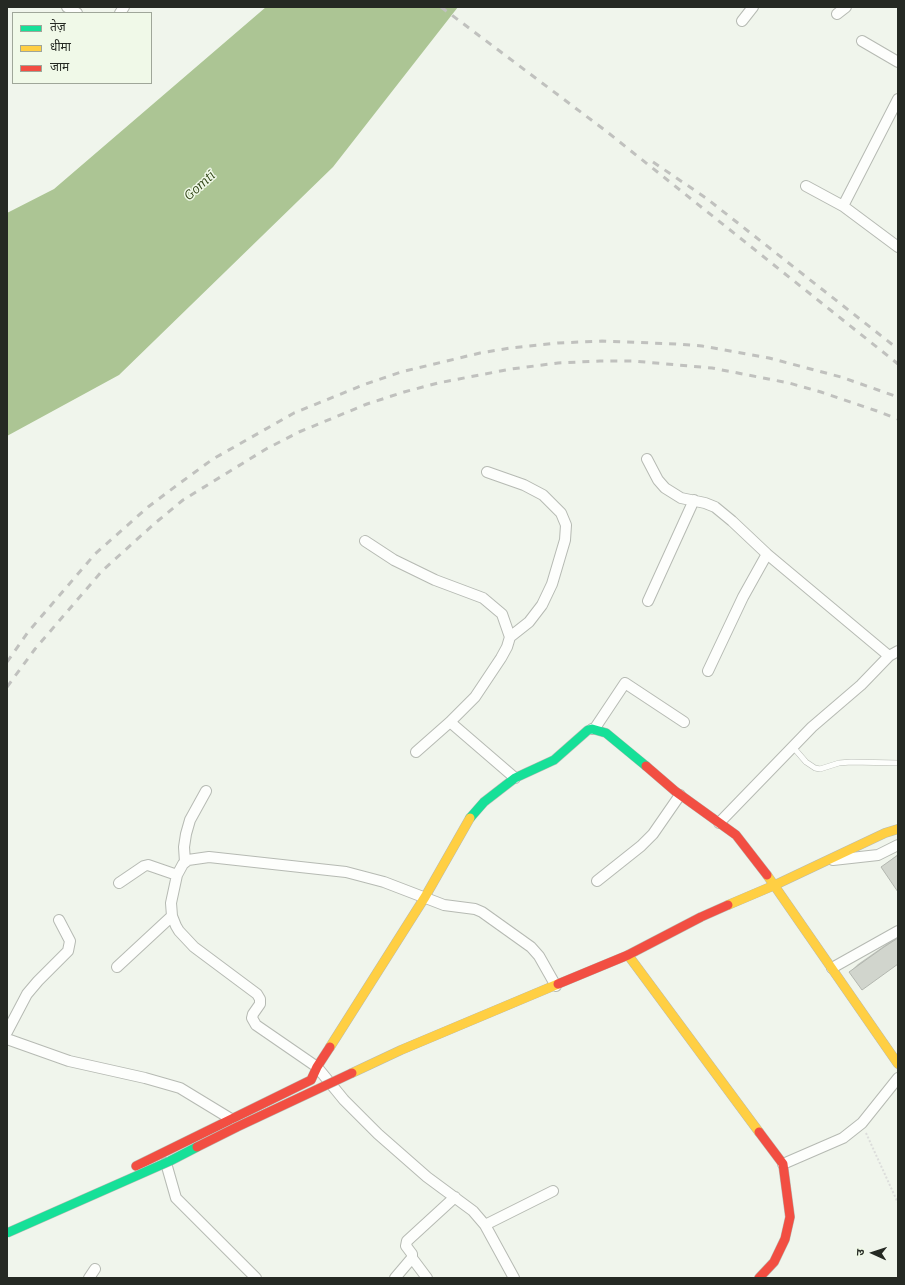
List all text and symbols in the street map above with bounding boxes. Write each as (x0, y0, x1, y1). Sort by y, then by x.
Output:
legend (12, 12, 152, 84)
text: तेज़ (50, 20, 66, 34)
text: धीमा (50, 40, 71, 54)
text: जाम (50, 60, 69, 74)
water label: Gomtī (181, 168, 219, 204)
north arrow (853, 1233, 893, 1273)
text: उ (854, 1249, 867, 1256)

